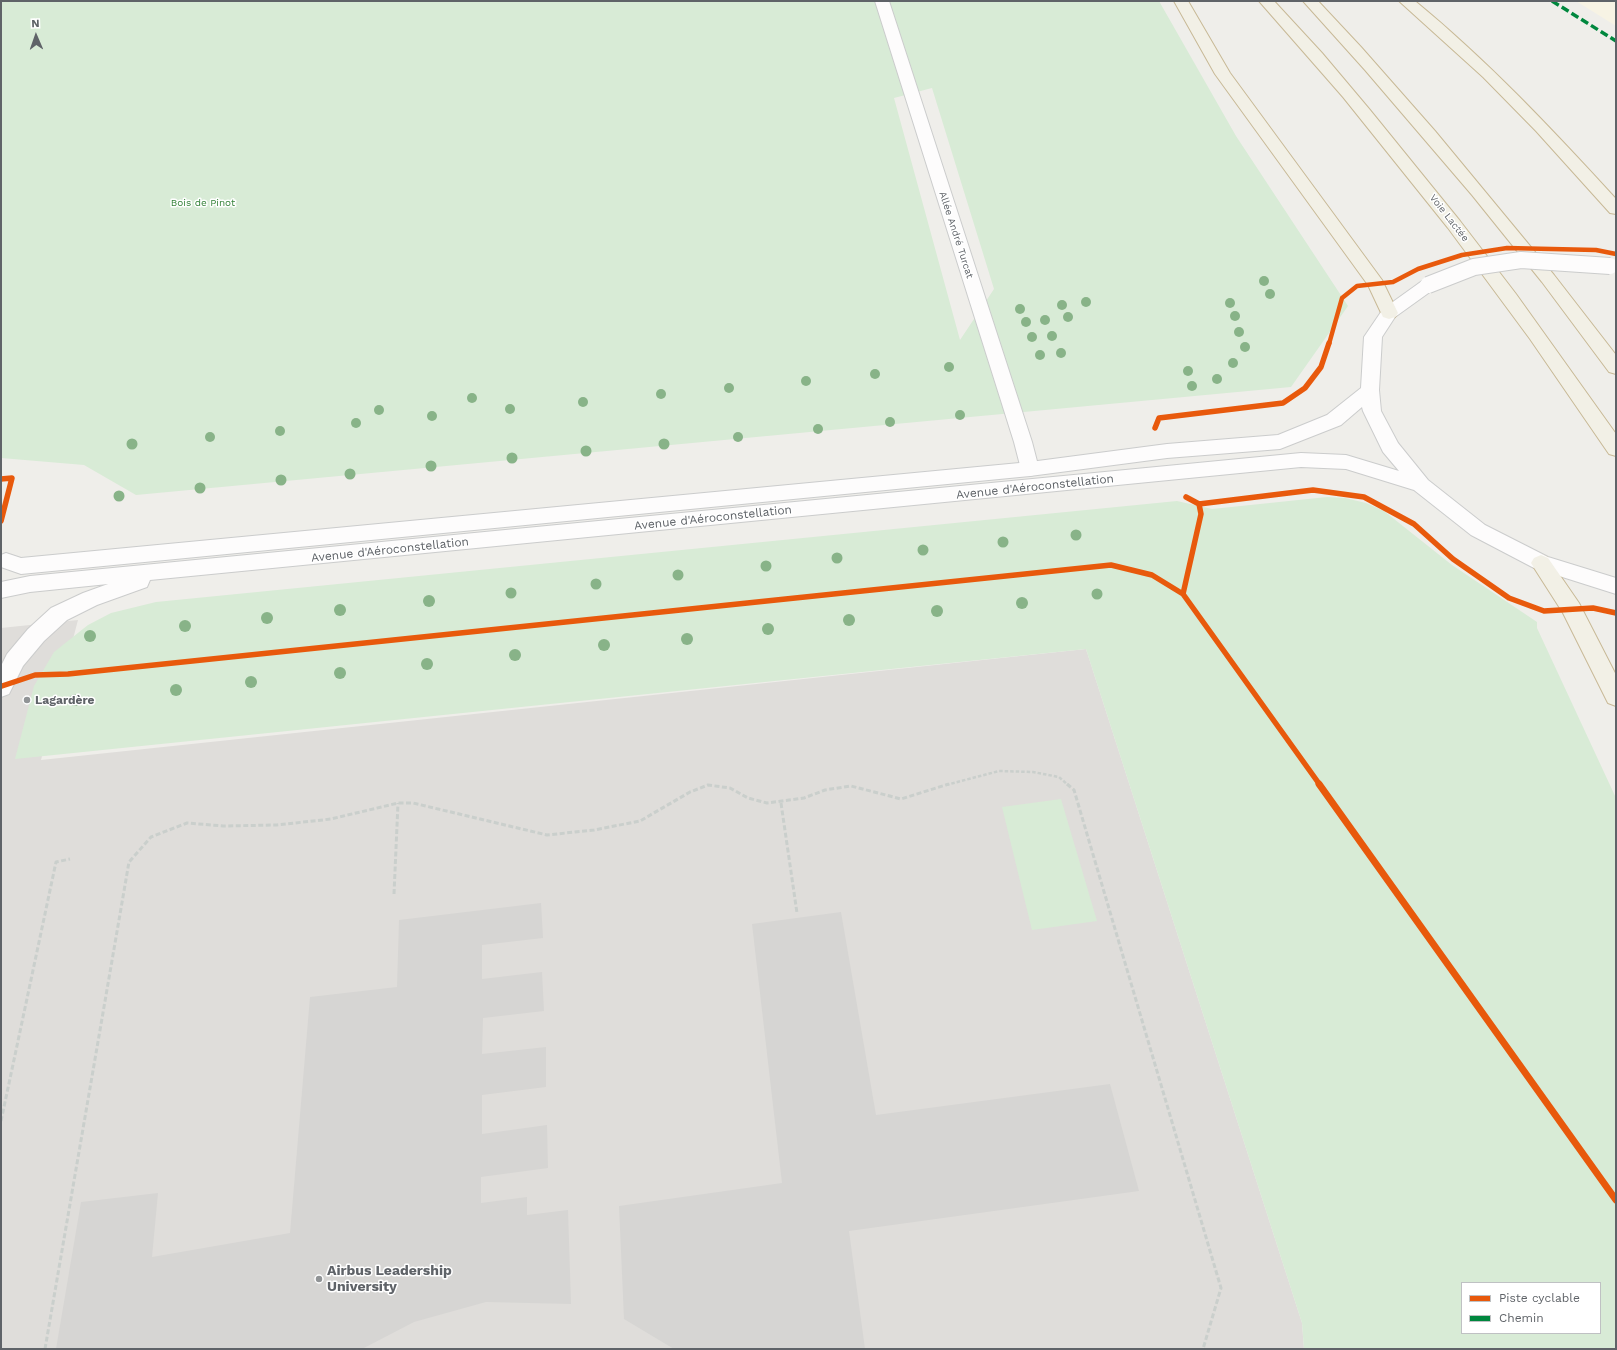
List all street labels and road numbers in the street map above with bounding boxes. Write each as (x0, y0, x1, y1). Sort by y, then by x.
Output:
street label: Allée André Turcat (936, 190, 976, 280)
street label: Voie Lactée (1427, 192, 1471, 244)
street label: Avenue d'Aéroconstellation (955, 472, 1115, 502)
street label: Avenue d'Aéroconstellation (633, 503, 793, 533)
street label: Avenue d'Aéroconstellation (310, 535, 470, 565)

